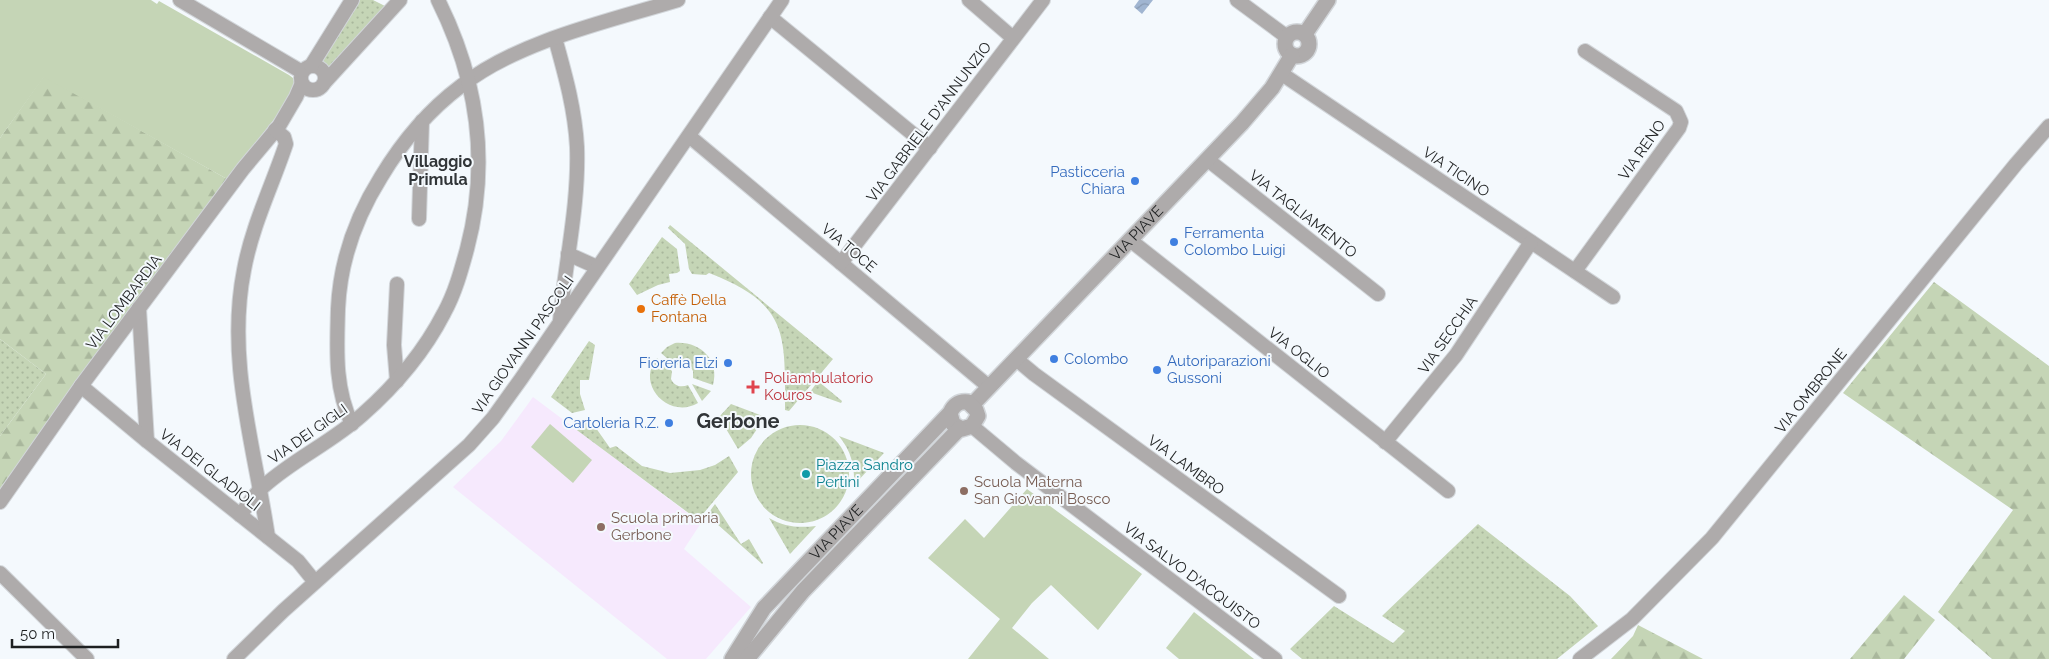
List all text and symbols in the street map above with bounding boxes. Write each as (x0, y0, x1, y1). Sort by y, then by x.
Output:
street label: VIA GABRIELE D'ANNUNZIO (863, 38, 995, 206)
street label: VIA RENO (1615, 117, 1669, 183)
street label: VIA TICINO (1419, 143, 1493, 201)
district label: Villaggio Primula (404, 152, 472, 189)
place label: Pasticceria Chiara (1050, 163, 1125, 198)
street label: VIA TAGLIAMENTO (1245, 166, 1361, 262)
marker: Pasticceria Chiara (1129, 175, 1141, 187)
street label: VIA PIAVE (1106, 202, 1167, 264)
street label: VIA TOCE (818, 220, 880, 276)
place label: Ferramenta Colombo Luigi (1184, 224, 1285, 259)
marker: Ferramenta Colombo Luigi (1168, 236, 1180, 248)
street label: VIA LOMBARDIA (82, 251, 166, 353)
street label: VIA GIOVANNI PASCOLI (468, 272, 578, 418)
place label: Caffè Della Fontana (651, 291, 726, 326)
street label: VIA SECCHIA (1415, 293, 1481, 377)
marker: Caffè Della Fontana (635, 303, 647, 315)
street label: VIA OGLIO (1265, 323, 1333, 383)
street label: VIA OMBRONE (1771, 345, 1851, 437)
place label: Colombo (1064, 350, 1128, 368)
place label: Autoriparazioni Gussoni (1167, 352, 1271, 387)
marker: Colombo (1048, 353, 1060, 365)
place label: Fioreria Elzi (639, 354, 718, 372)
marker: Fioreria Elzi (722, 357, 734, 369)
marker: Autoriparazioni Gussoni (1151, 364, 1163, 376)
place label: Poliambulatorio Kouros (764, 369, 873, 404)
marker: Poliambulatorio Kouros (746, 380, 760, 394)
street label: VIA DEI GIGLI (265, 400, 351, 468)
district label: Gerbone (696, 409, 780, 433)
place label: Cartoleria R.Z. (563, 414, 659, 432)
marker: Cartoleria R.Z. (663, 417, 675, 429)
street label: VIA DEI GLADIOLI (156, 425, 264, 515)
street label: VIA LAMBRO (1144, 431, 1228, 499)
place label: Piazza Sandro Pertini (816, 456, 913, 491)
marker: Piazza Sandro Pertini (800, 468, 812, 480)
place label: Scuola Materna San Giovanni Bosco (974, 473, 1110, 508)
marker: Scuola Materna San Giovanni Bosco (958, 485, 970, 497)
street label: VIA PIAVE (806, 501, 867, 563)
place label: Scuola primaria Gerbone (611, 509, 719, 544)
street label: VIA SALVO D'ACQUISTO (1120, 519, 1264, 633)
marker: Scuola primaria Gerbone (595, 521, 607, 533)
scale bar (12, 616, 119, 648)
text: 50 m (20, 625, 55, 643)

